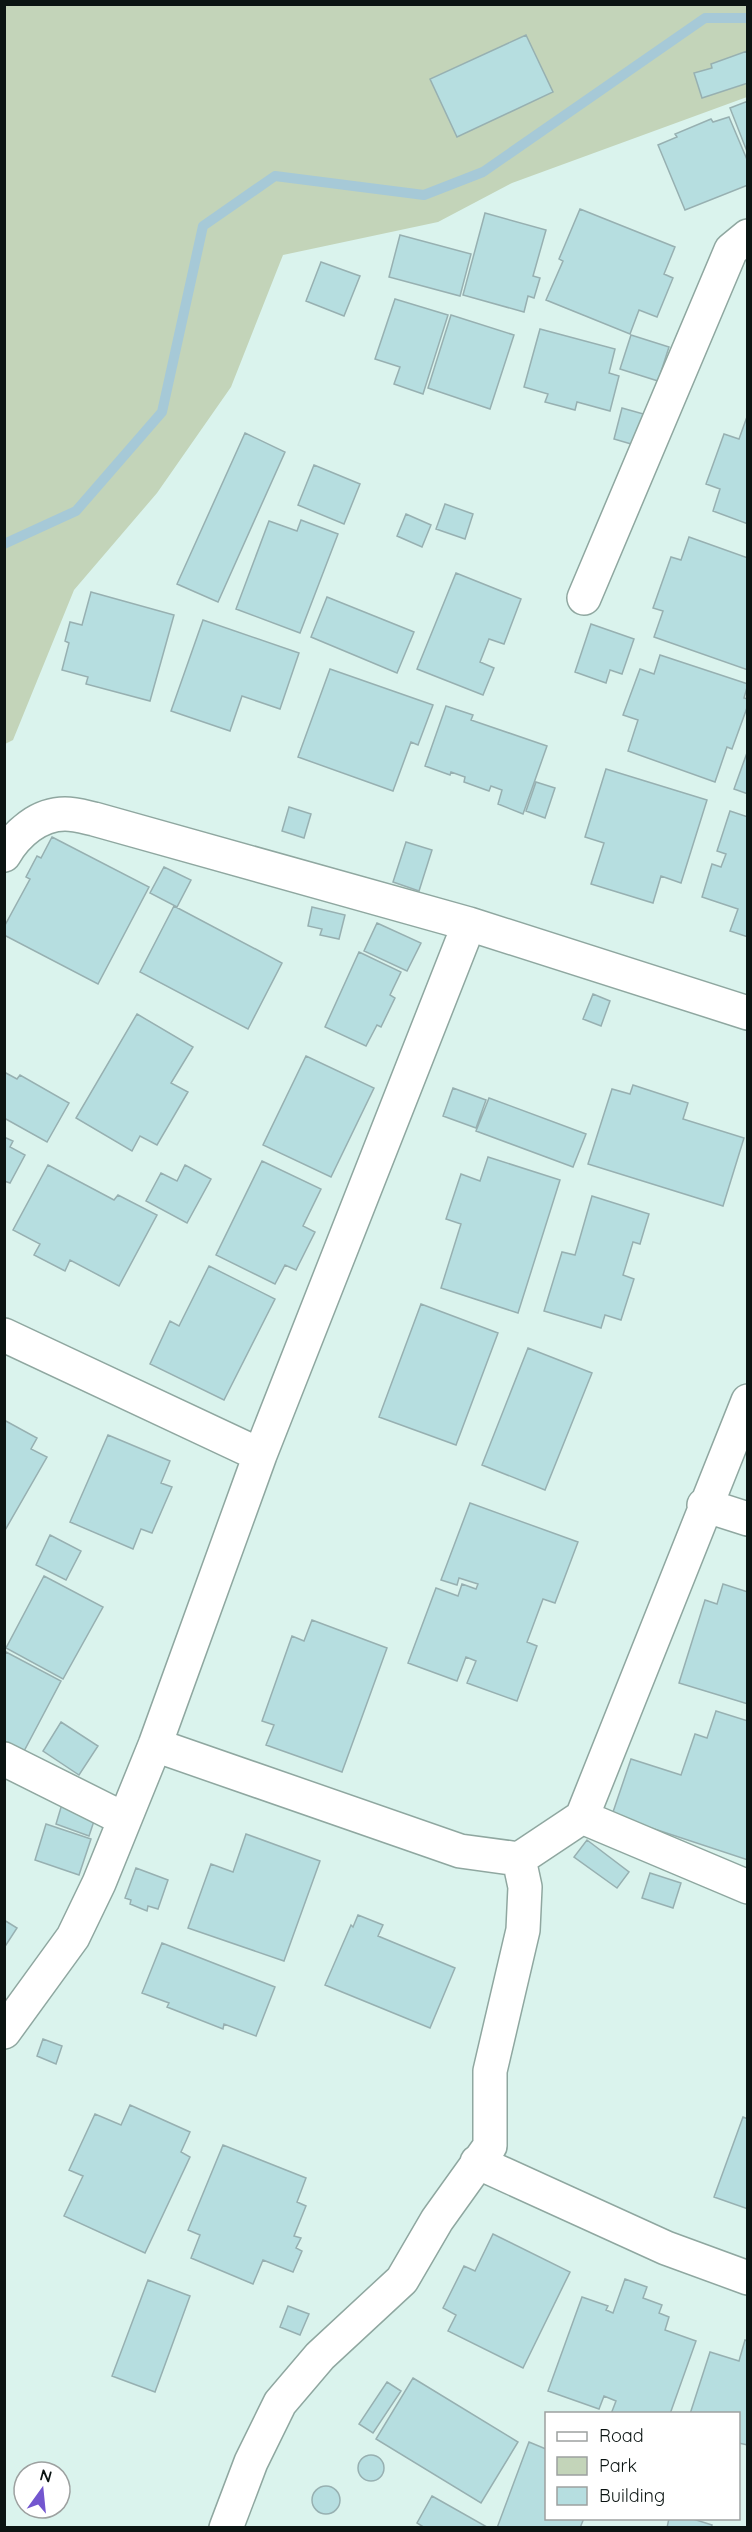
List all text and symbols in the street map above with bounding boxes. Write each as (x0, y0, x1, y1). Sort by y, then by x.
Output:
legend (545, 2412, 740, 2520)
text: Road (599, 2424, 644, 2447)
text: Park (599, 2454, 637, 2477)
north arrow (12, 2460, 72, 2520)
text: N (38, 2464, 54, 2487)
text: Building (599, 2484, 665, 2507)

